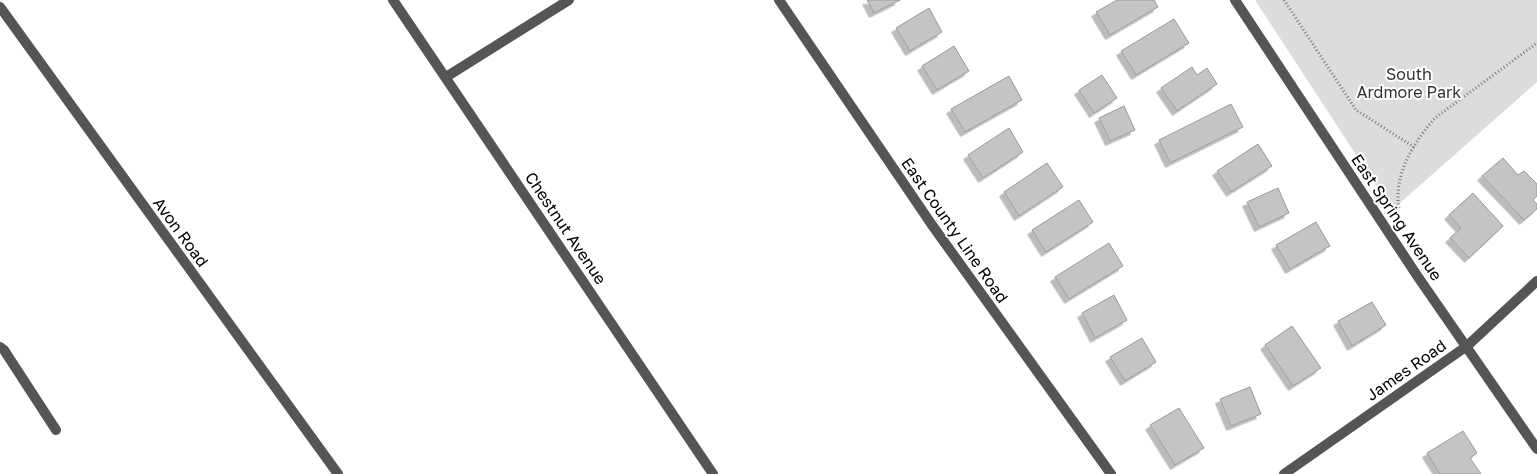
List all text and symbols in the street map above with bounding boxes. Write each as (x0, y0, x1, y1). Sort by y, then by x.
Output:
park label: South Ardmore Park (1357, 64, 1461, 102)
street label: East Spring Avenue (1347, 150, 1447, 284)
street label: East County Line Road (897, 153, 1013, 307)
street label: Chestnut Avenue (521, 168, 611, 288)
street label: Avon Road (149, 193, 213, 271)
street label: James Road (1362, 335, 1450, 405)

